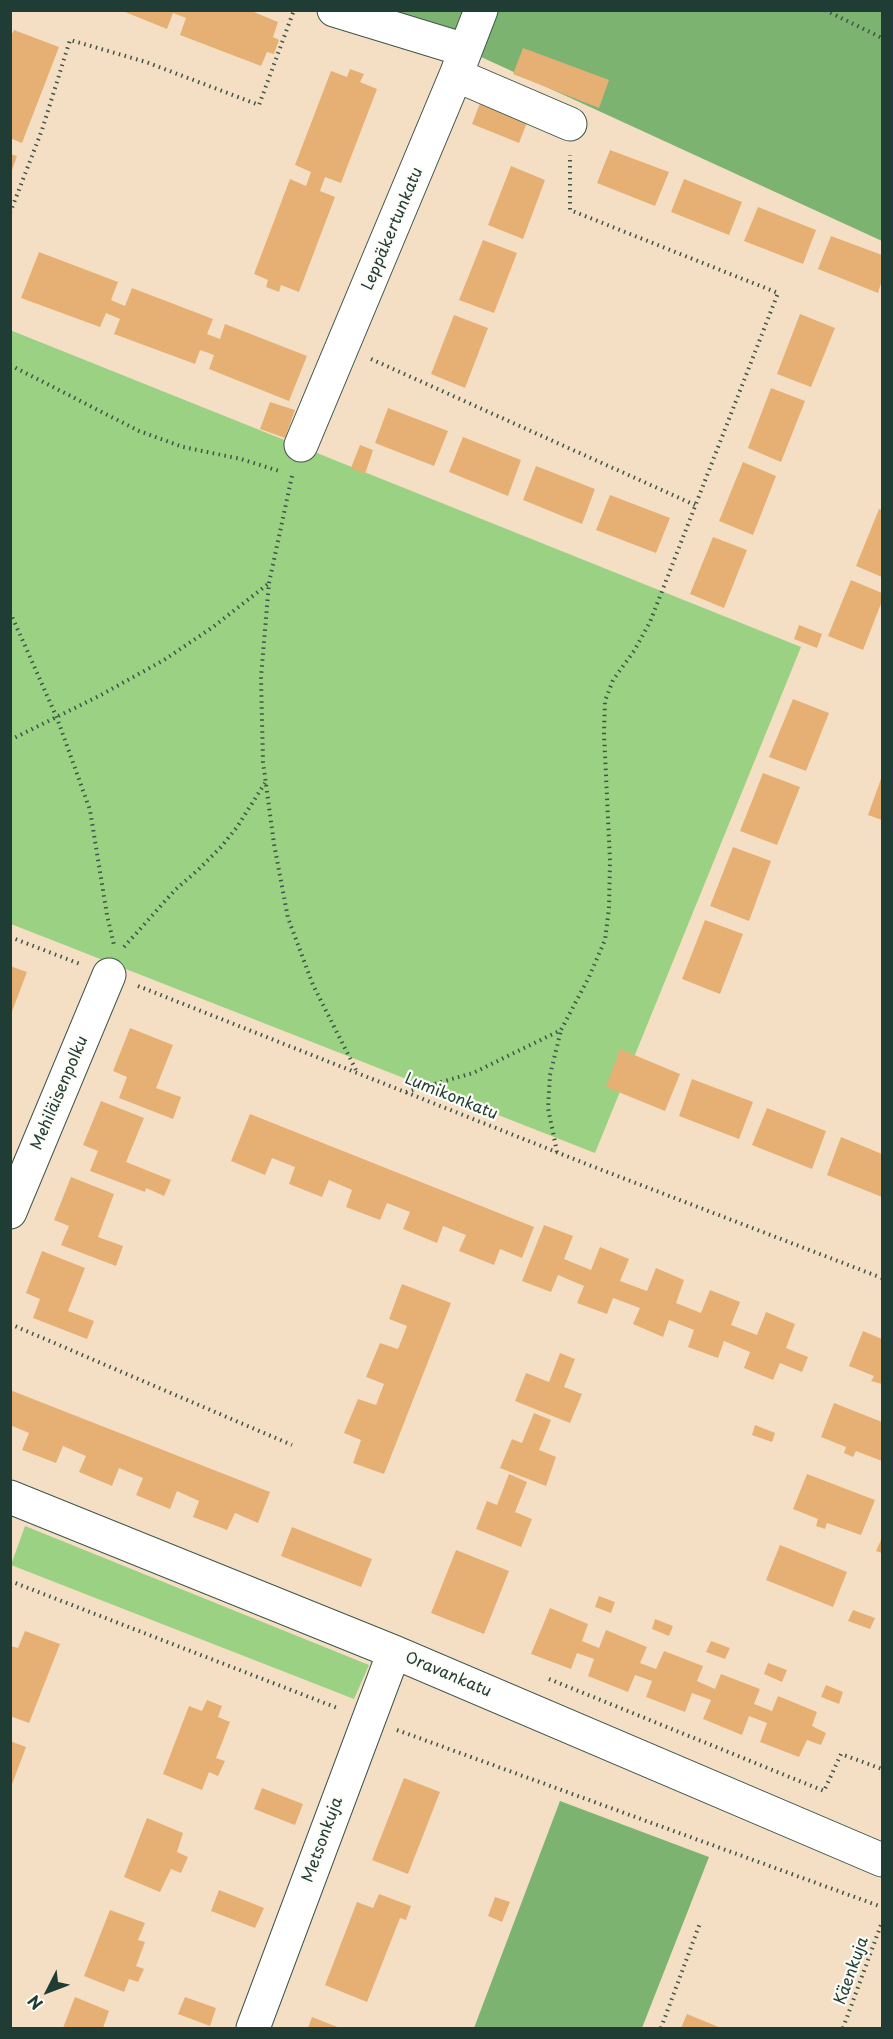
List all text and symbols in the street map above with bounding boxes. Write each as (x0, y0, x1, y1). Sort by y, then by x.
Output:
street label: Leppäkertunkatu (358, 165, 428, 293)
street label: Mehiläisenpolku (27, 1033, 93, 1153)
street label: Lumikonkatu (402, 1070, 500, 1124)
street label: Oravankatu (402, 1648, 494, 1702)
street label: Metsonkuja (299, 1795, 347, 1885)
street label: Käenkuja (831, 1934, 873, 2008)
north arrow (18, 1961, 78, 2021)
text: N (21, 1990, 48, 2016)

